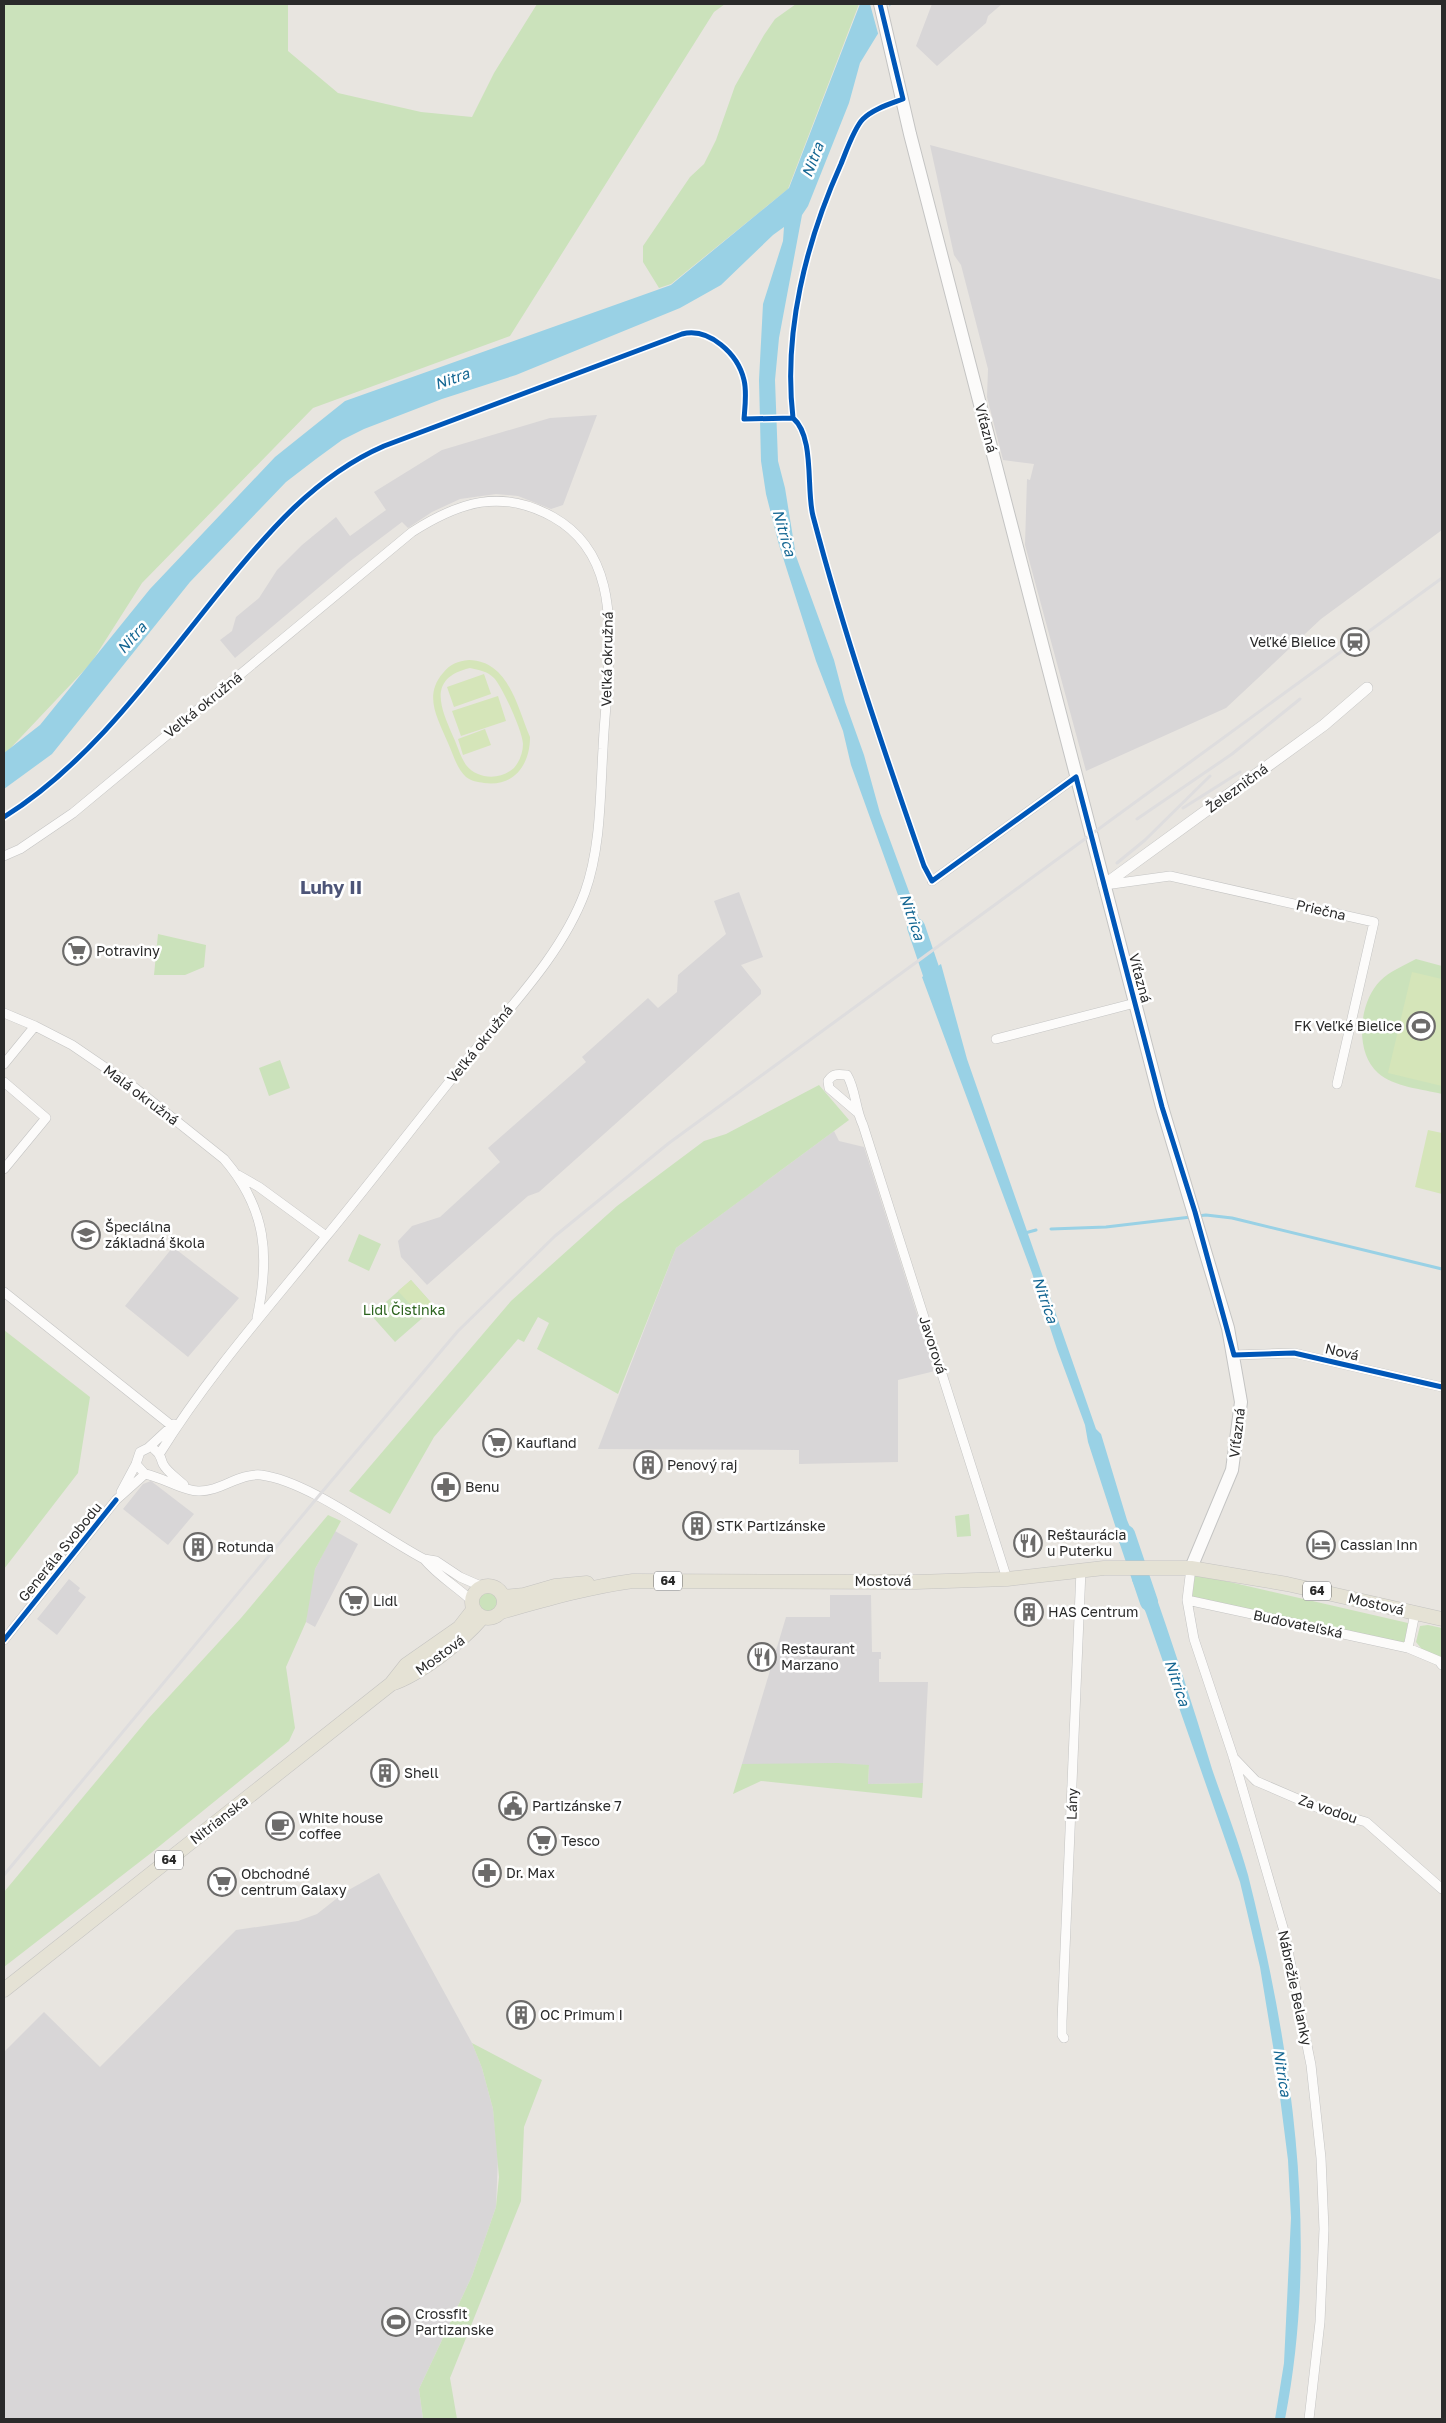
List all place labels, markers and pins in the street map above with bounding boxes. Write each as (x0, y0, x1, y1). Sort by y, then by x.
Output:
station icon: Veľké Bielice (1340, 627, 1370, 657)
place label: Veľké Bielice (1249, 633, 1336, 650)
supermarket icon: Potraviny (62, 936, 92, 966)
place label: Potraviny (96, 942, 160, 959)
sports icon: FK Veľké Bielice (1406, 1011, 1436, 1041)
place label: FK Veľké Bielice (1294, 1017, 1402, 1034)
place label: Špeciálna základná škola (105, 1218, 205, 1251)
school or university icon: Špeciálna základná škola (71, 1220, 101, 1250)
supermarket icon: Kaufland (482, 1428, 512, 1458)
place label: Kaufland (516, 1434, 577, 1451)
building icon: Penový raj (633, 1450, 663, 1480)
place label: Penový raj (667, 1456, 737, 1473)
pharmacy icon: Benu (431, 1472, 461, 1502)
place label: Benu (465, 1478, 500, 1495)
building icon: STK Partizánske (682, 1511, 712, 1541)
place label: STK Partizánske (716, 1517, 826, 1534)
place label: Reštaurácia u Puterku (1047, 1526, 1126, 1559)
restaurant icon: Reštaurácia u Puterku (1013, 1528, 1043, 1558)
hotel icon: Cassian Inn (1306, 1530, 1336, 1560)
building icon: Rotunda (183, 1532, 213, 1562)
place label: Cassian Inn (1340, 1536, 1418, 1553)
place label: Rotunda (217, 1538, 274, 1555)
supermarket icon: Lidl (339, 1586, 369, 1616)
place label: Lidl (373, 1592, 398, 1609)
building icon: HAS Centrum (1014, 1597, 1044, 1627)
place label: HAS Centrum (1048, 1603, 1138, 1620)
place label: Restaurant Marzano (781, 1640, 855, 1673)
restaurant icon: Restaurant Marzano (747, 1642, 777, 1672)
building icon: Shell (370, 1758, 400, 1788)
place label: Shell (404, 1764, 439, 1781)
public building icon: Partizánske 7 (498, 1791, 528, 1821)
place label: Partizánske 7 (532, 1797, 622, 1814)
place label: White house coffee (299, 1809, 383, 1842)
cafe icon: White house coffee (265, 1811, 295, 1841)
supermarket icon: Tesco (527, 1826, 557, 1856)
place label: Tesco (561, 1832, 600, 1849)
pharmacy icon: Dr. Max (472, 1858, 502, 1888)
place label: Dr. Max (506, 1864, 555, 1881)
place label: Obchodné centrum Galaxy (241, 1865, 347, 1898)
supermarket icon: Obchodné centrum Galaxy (207, 1867, 237, 1897)
building icon: OC Primum I (506, 2000, 536, 2030)
place label: OC Primum I (540, 2006, 623, 2023)
place label: Crossfit Partizanske (415, 2305, 494, 2338)
sports icon: Crossfit Partizanske (381, 2307, 411, 2337)

